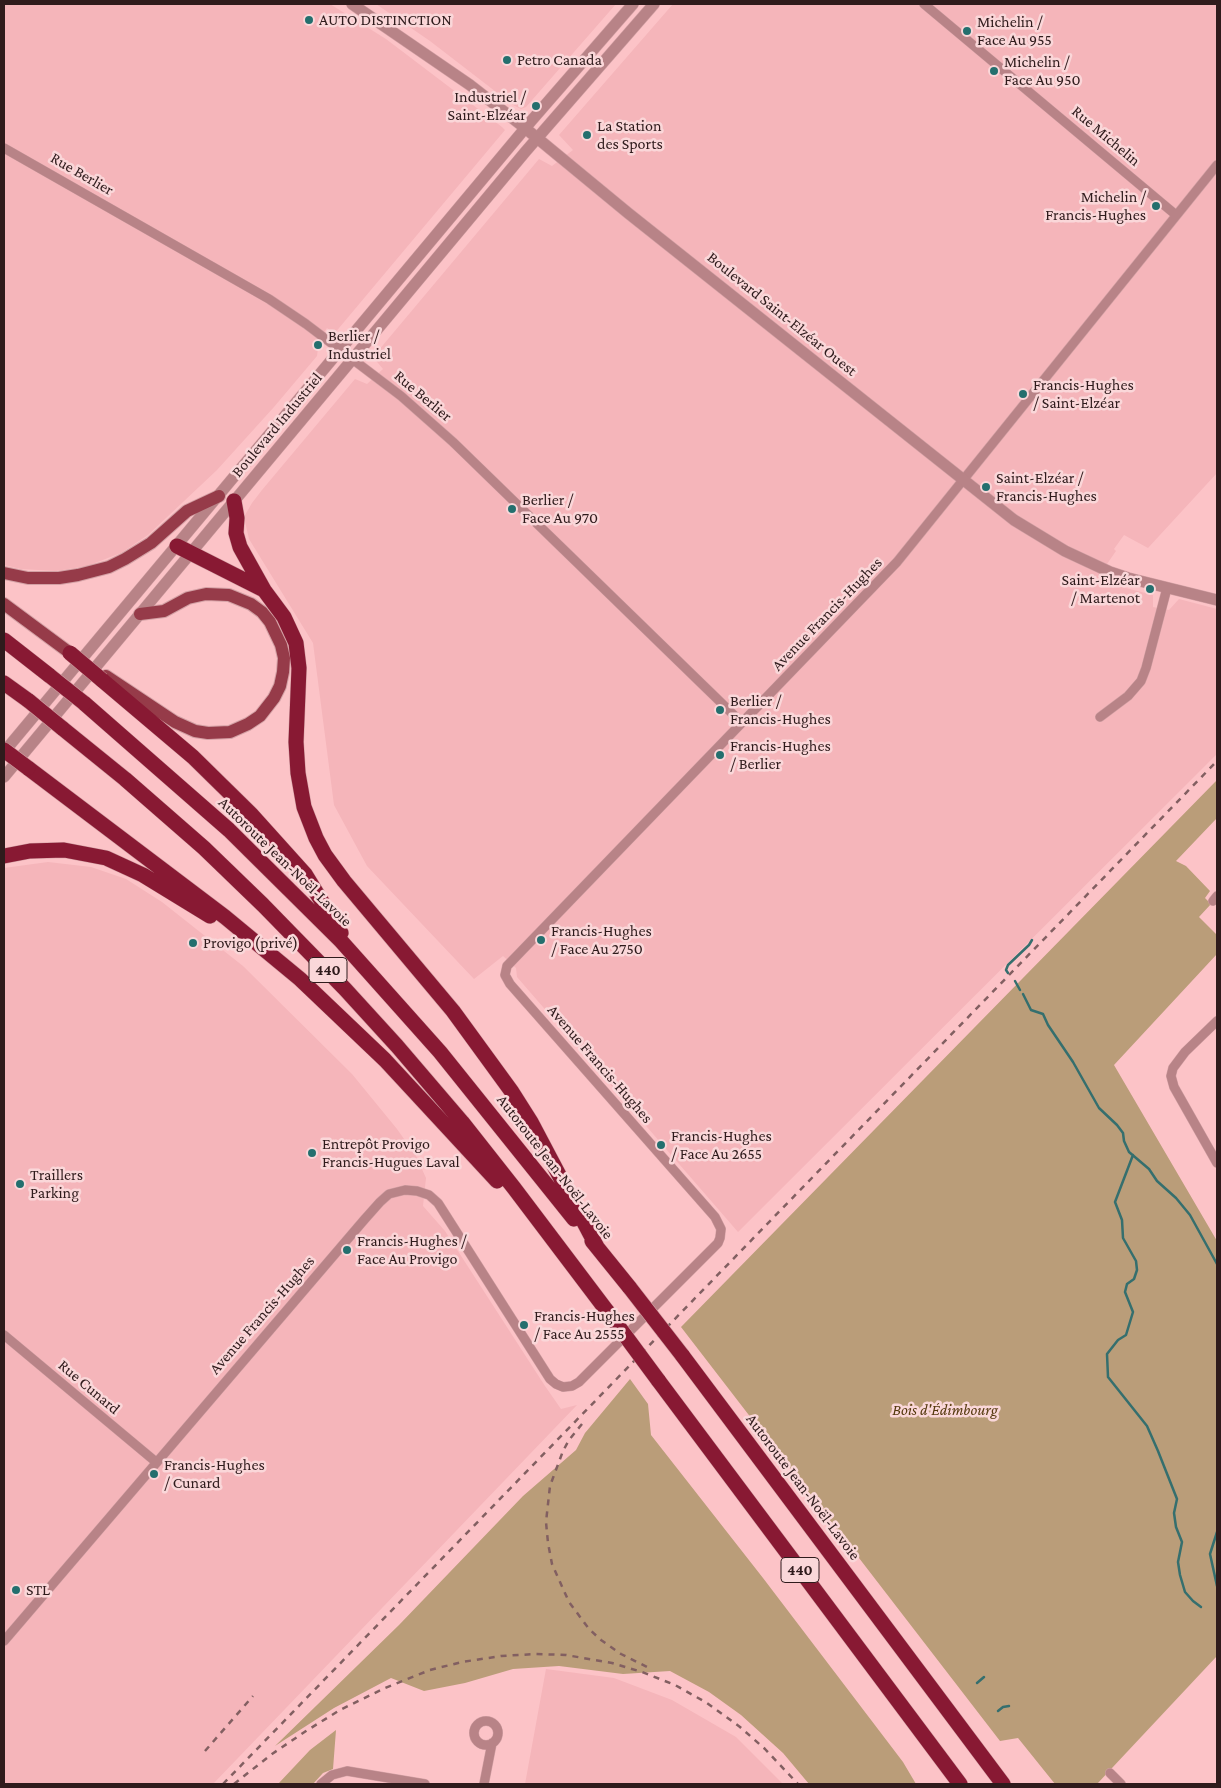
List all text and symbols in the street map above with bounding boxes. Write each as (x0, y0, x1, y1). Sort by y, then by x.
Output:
place label: AUTO DISTINCTION (319, 10, 452, 30)
place label: Michelin / Face Au 955 (977, 12, 1052, 50)
marker: AUTO DISTINCTION (303, 14, 315, 26)
marker: Michelin / Face Au 955 (961, 25, 973, 37)
place label: Petro Canada (517, 50, 602, 70)
place label: Michelin / Face Au 950 (1004, 52, 1081, 90)
marker: Petro Canada (501, 54, 513, 66)
marker: Michelin / Face Au 950 (988, 65, 1000, 77)
place label: Industriel / Saint-Elzéar (447, 87, 526, 125)
marker: Industriel / Saint-Elzéar (530, 100, 542, 112)
street label: Rue Michelin (1068, 102, 1144, 170)
place label: La Station des Sports (597, 116, 663, 154)
marker: La Station des Sports (581, 129, 593, 141)
street label: Rue Berlier (47, 148, 117, 200)
place label: Michelin / Francis-Hughes (1045, 187, 1146, 225)
marker: Michelin / Francis-Hughes (1150, 200, 1162, 212)
street label: Boulevard Saint-Elzéar Ouest (703, 248, 861, 380)
place label: Berlier / Industriel (328, 326, 391, 364)
marker: Berlier / Industriel (312, 339, 324, 351)
street label: Rue Berlier (390, 366, 456, 426)
street label: Boulevard Industriel (228, 369, 326, 481)
place label: Francis-Hughes / Saint-Elzéar (1033, 375, 1134, 413)
marker: Francis-Hughes / Saint-Elzéar (1017, 388, 1029, 400)
place label: Saint-Elzéar / Francis-Hughes (996, 468, 1097, 506)
marker: Saint-Elzéar / Francis-Hughes (980, 481, 992, 493)
place label: Berlier / Face Au 970 (522, 490, 598, 528)
marker: Berlier / Face Au 970 (506, 503, 518, 515)
street label: Avenue Francis-Hughes (768, 553, 886, 675)
place label: Saint-Elzéar / Martenot (1061, 570, 1140, 608)
marker: Saint-Elzéar / Martenot (1144, 583, 1156, 595)
place label: Berlier / Francis-Hughes (730, 691, 831, 729)
marker: Berlier / Francis-Hughes (714, 704, 726, 716)
place label: Francis-Hughes / Berlier (730, 736, 831, 774)
marker: Francis-Hughes / Berlier (714, 749, 726, 761)
street label: Autoroute Jean-Noël-Lavoie (214, 793, 356, 931)
place label: Francis-Hughes / Face Au 2750 (551, 921, 652, 959)
place label: Provigo (privé) (203, 933, 298, 953)
marker: Francis-Hughes / Face Au 2750 (535, 934, 547, 946)
marker: Provigo (privé) (187, 937, 199, 949)
road number: 440 (309, 958, 347, 982)
street label: Avenue Francis-Hughes (543, 1001, 657, 1127)
street label: Autoroute Jean-Noël-Lavoie (493, 1091, 617, 1243)
place label: Francis-Hughes / Face Au 2655 (671, 1126, 772, 1164)
place label: Entrepôt Provigo Francis-Hugues Laval (322, 1134, 460, 1172)
marker: Francis-Hughes / Face Au 2655 (655, 1139, 667, 1151)
marker: Entrepôt Provigo Francis-Hugues Laval (306, 1147, 318, 1159)
place label: Traillers Parking (30, 1165, 83, 1203)
marker: Traillers Parking (14, 1178, 26, 1190)
place label: Francis-Hughes / Face Au Provigo (357, 1231, 466, 1269)
marker: Francis-Hughes / Face Au Provigo (341, 1244, 353, 1256)
street label: Avenue Francis-Hughes (205, 1252, 319, 1378)
place label: Francis-Hughes / Face Au 2555 (534, 1306, 635, 1344)
marker: Francis-Hughes / Face Au 2555 (518, 1319, 530, 1331)
street label: Rue Cunard (54, 1356, 124, 1418)
park label: Bois d'Édimbourg (892, 1400, 998, 1420)
street label: Autoroute Jean-Noël-Lavoie (742, 1410, 864, 1564)
place label: Francis-Hughes / Cunard (164, 1455, 265, 1493)
marker: Francis-Hughes / Cunard (148, 1468, 160, 1480)
road number: 440 (781, 1558, 819, 1582)
place label: STL (26, 1580, 50, 1600)
marker: STL (10, 1584, 22, 1596)

